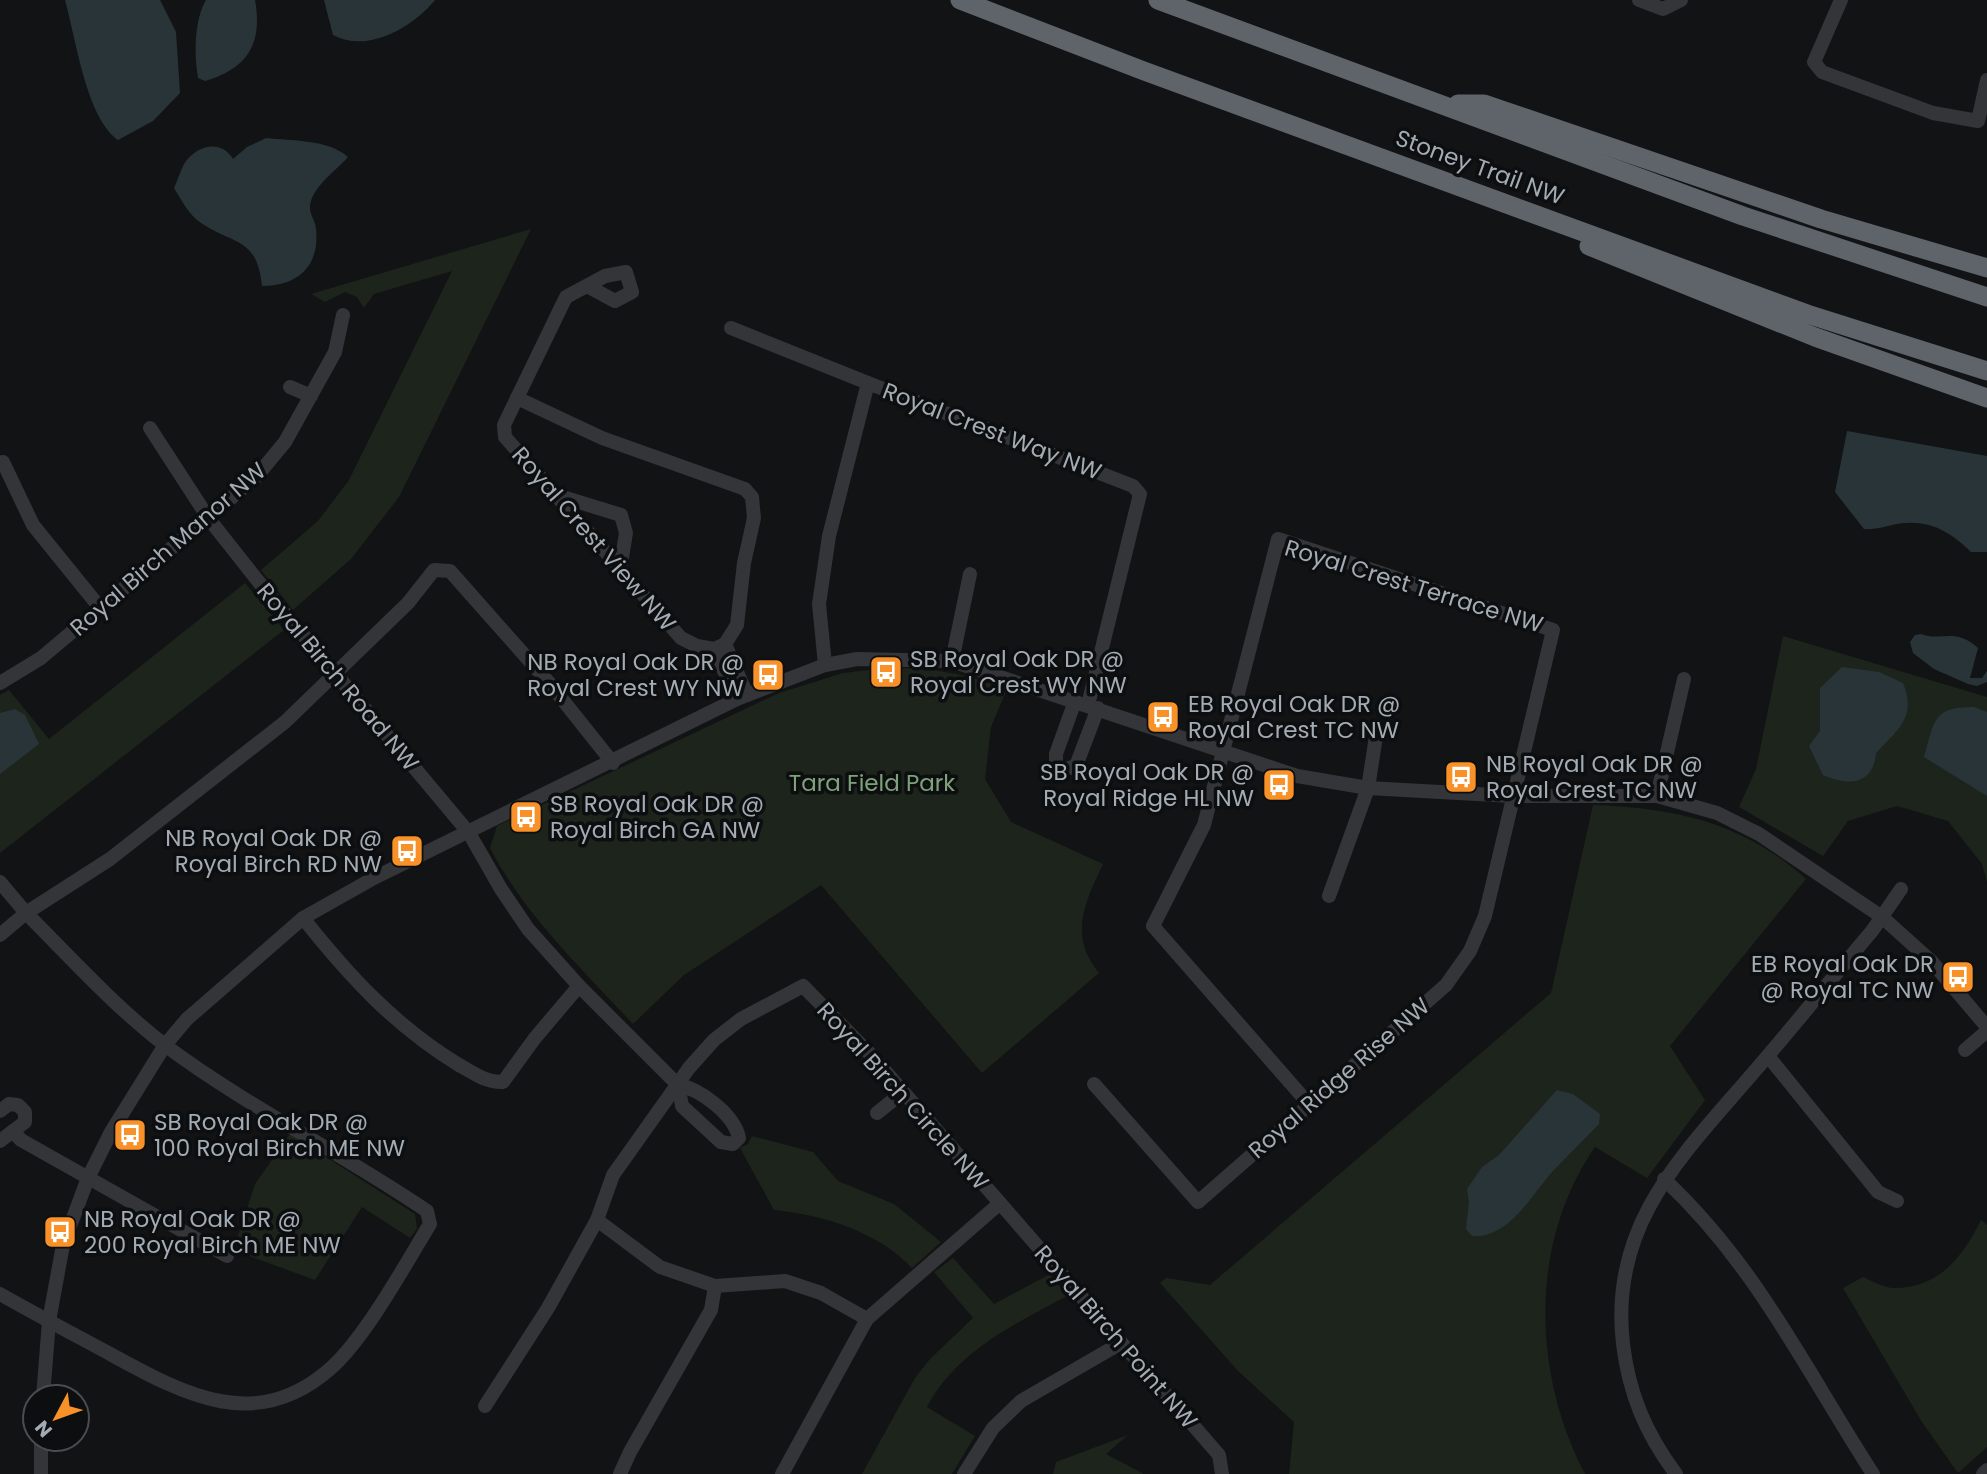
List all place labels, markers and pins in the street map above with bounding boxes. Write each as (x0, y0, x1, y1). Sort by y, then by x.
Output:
place label: SB Royal Oak DR @ Royal Crest WY NW (910, 643, 1127, 701)
place label: NB Royal Oak DR @ Royal Crest WY NW (527, 646, 744, 704)
bus stop icon: SB Royal Oak DR @ Royal Crest WY NW (867, 653, 905, 691)
bus stop icon: NB Royal Oak DR @ Royal Crest WY NW (749, 656, 787, 694)
place label: EB Royal Oak DR @ Royal Crest TC NW (1188, 688, 1400, 746)
bus stop icon: EB Royal Oak DR @ Royal Crest TC NW (1144, 698, 1182, 736)
place label: NB Royal Oak DR @ Royal Crest TC NW (1486, 748, 1703, 806)
place label: SB Royal Oak DR @ Royal Ridge HL NW (1040, 756, 1254, 814)
bus stop icon: NB Royal Oak DR @ Royal Crest TC NW (1442, 758, 1480, 796)
bus stop icon: SB Royal Oak DR @ Royal Ridge HL NW (1260, 766, 1298, 804)
place label: SB Royal Oak DR @ Royal Birch GA NW (550, 788, 764, 846)
bus stop icon: SB Royal Oak DR @ Royal Birch GA NW (507, 798, 545, 836)
place label: NB Royal Oak DR @ Royal Birch RD NW (165, 822, 382, 880)
bus stop icon: NB Royal Oak DR @ Royal Birch RD NW (388, 832, 426, 870)
place label: EB Royal Oak DR @ Royal TC NW (1751, 948, 1934, 1006)
bus stop icon: EB Royal Oak DR @ Royal TC NW (1939, 958, 1977, 996)
place label: SB Royal Oak DR @ 100 Royal Birch ME NW (154, 1106, 405, 1164)
bus stop icon: SB Royal Oak DR @ 100 Royal Birch ME NW (111, 1116, 149, 1154)
place label: NB Royal Oak DR @ 200 Royal Birch ME NW (84, 1203, 341, 1261)
bus stop icon: NB Royal Oak DR @ 200 Royal Birch ME NW (41, 1213, 79, 1251)

